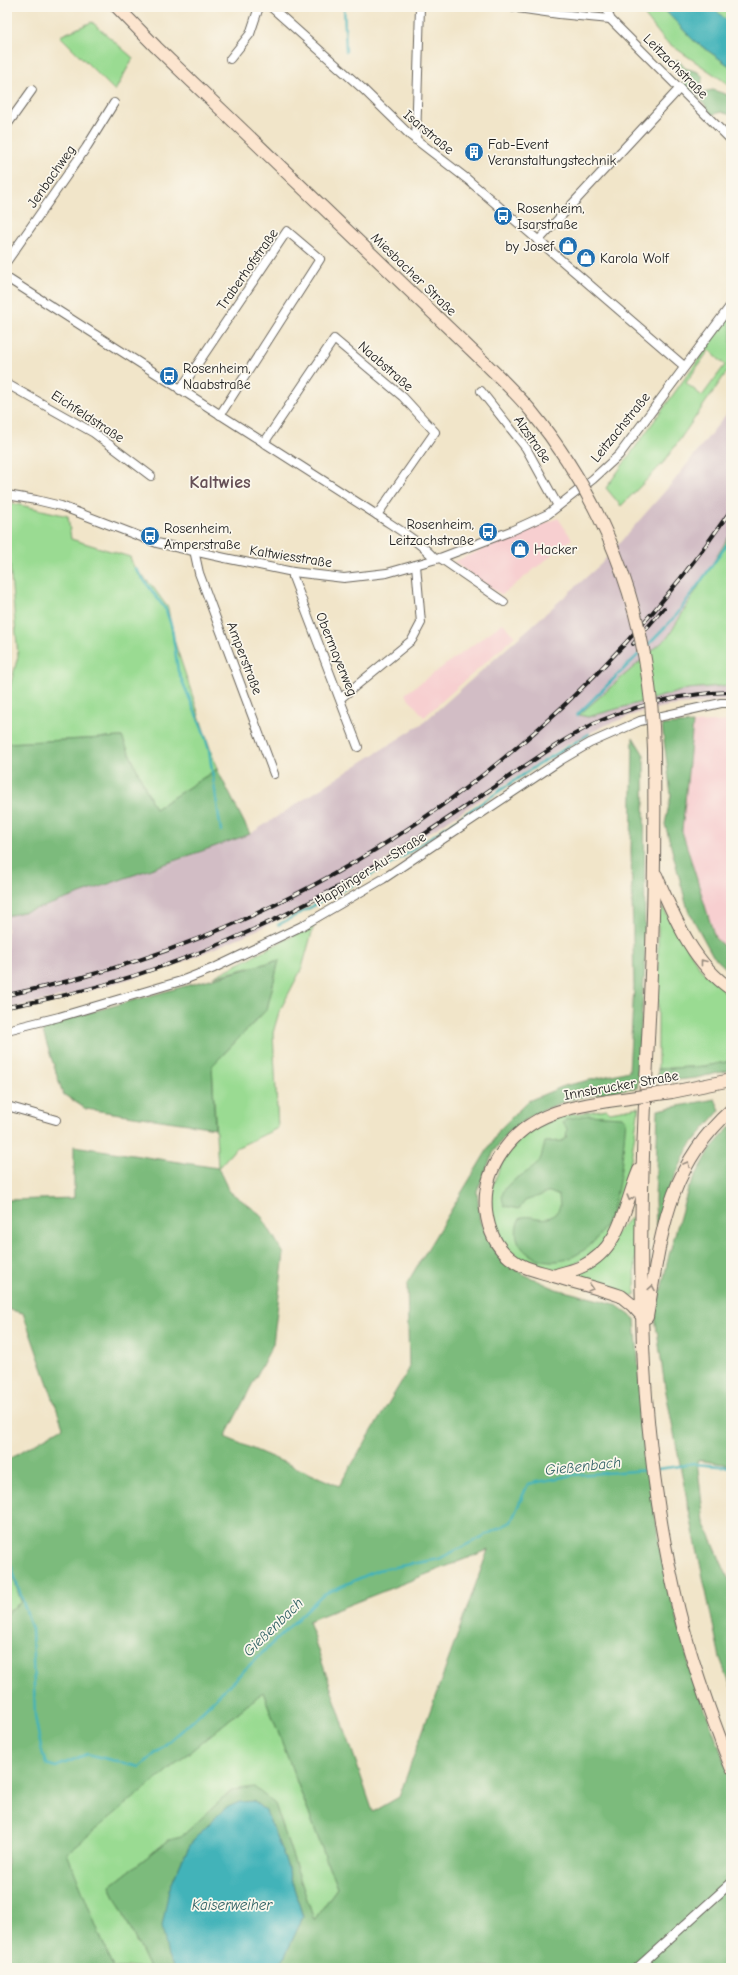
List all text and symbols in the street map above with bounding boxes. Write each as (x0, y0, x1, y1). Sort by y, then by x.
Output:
street label: Leitzachstraße (640, 30, 712, 102)
street label: Isarstraße (400, 106, 457, 158)
place label: Fab-Event Veranstaltungstechnik (488, 136, 617, 169)
building icon: Fab-Event Veranstaltungstechnik (463, 141, 485, 163)
street label: Jenbachweg (24, 142, 79, 211)
place label: Rosenheim, Isarstraße (517, 200, 585, 233)
bus stop icon: Rosenheim, Isarstraße (492, 205, 514, 227)
street label: Traberhofstraße (213, 225, 282, 313)
street label: Miesbacher Straße (367, 229, 460, 320)
shop icon: by Josef (557, 235, 579, 257)
place label: by Josef (505, 238, 555, 255)
shop icon: Karola Wolf (575, 247, 597, 269)
place label: Karola Wolf (600, 250, 670, 267)
street label: Naabstraße (355, 338, 417, 395)
place label: Rosenheim, Naabstraße (183, 360, 251, 393)
bus stop icon: Rosenheim, Naabstraße (158, 365, 180, 387)
street label: Eichfeldstraße (48, 386, 127, 446)
street label: Leitzachstraße (587, 389, 654, 466)
street label: Alzstraße (510, 412, 555, 466)
district label: Kaltwies (189, 472, 251, 493)
place label: Rosenheim, Leitzachstraße (389, 516, 474, 549)
place label: Rosenheim, Amperstraße (164, 520, 240, 553)
bus stop icon: Rosenheim, Leitzachstraße (477, 521, 499, 543)
bus stop icon: Rosenheim, Amperstraße (139, 525, 161, 547)
shop icon: Hacker (509, 538, 531, 560)
place label: Hacker (534, 541, 578, 558)
street label: Kaltwiesstraße (248, 542, 333, 571)
street label: Obermayerweg (312, 610, 361, 699)
street label: Amperstraße (223, 619, 266, 697)
street label: Happinger-Au-Straße (312, 828, 429, 910)
one-way arrow (701, 959, 708, 966)
street label: Innsbrucker Straße (562, 1067, 680, 1104)
one-way arrow (683, 1161, 690, 1168)
one-way arrow (626, 1195, 635, 1202)
one-way arrow (587, 1283, 594, 1291)
one-way arrow (647, 1285, 656, 1291)
water label: Gießenbach (544, 1453, 622, 1479)
water label: Gießenbach (239, 1594, 307, 1660)
water label: Kaiserweiher (192, 1896, 273, 1914)

